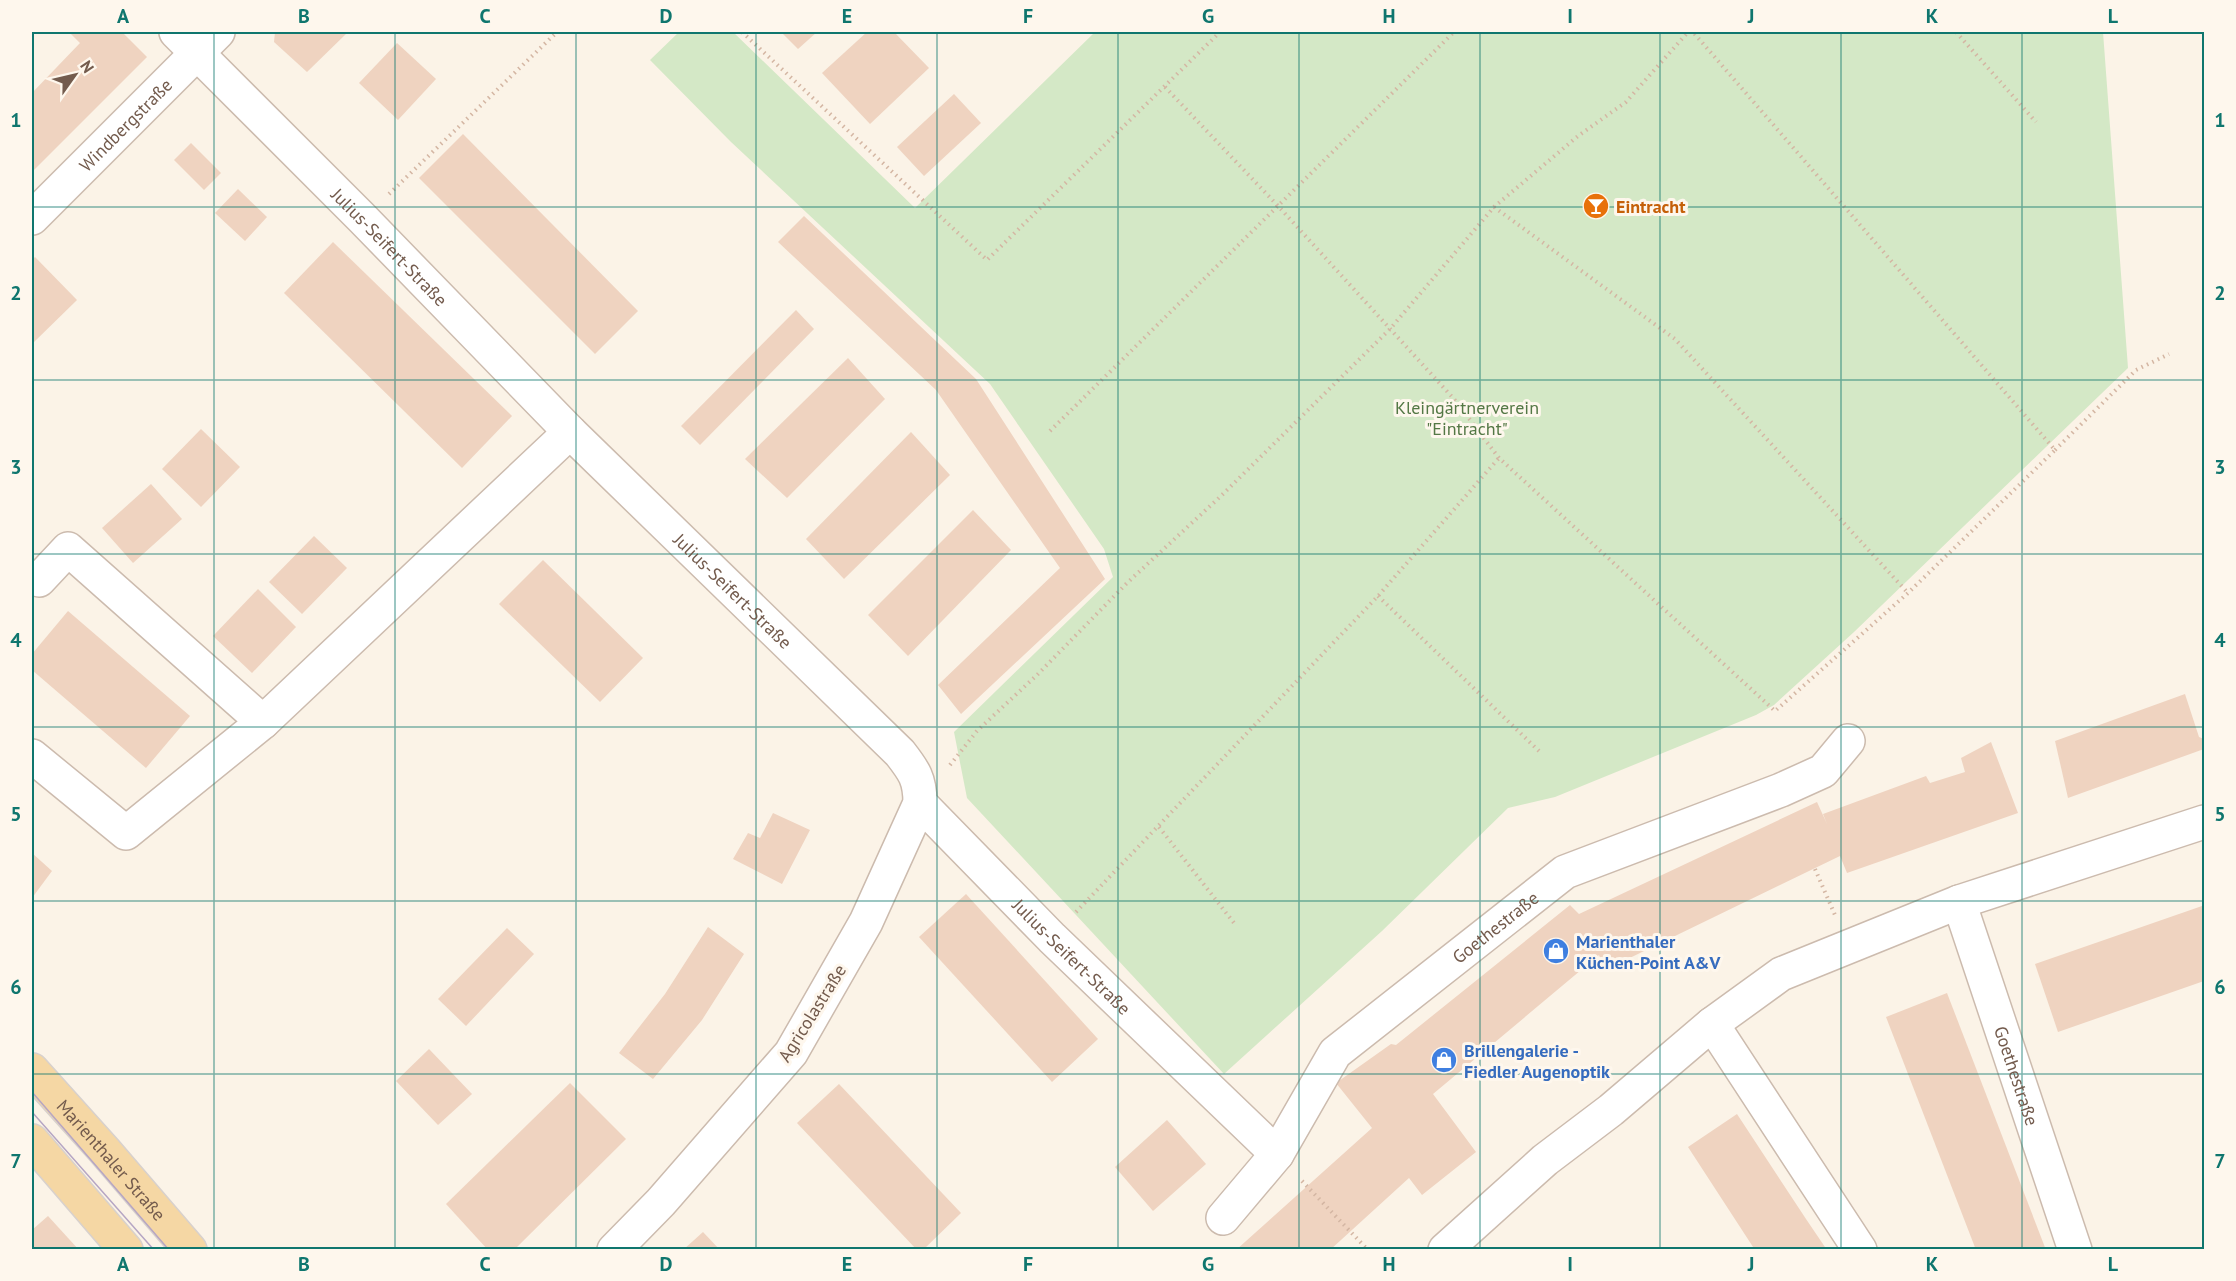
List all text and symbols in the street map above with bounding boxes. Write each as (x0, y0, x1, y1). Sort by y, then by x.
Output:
text: A (117, 3, 130, 29)
text: B (298, 3, 310, 29)
text: C (479, 3, 491, 29)
text: D (660, 3, 673, 29)
text: E (842, 3, 852, 29)
text: F (1023, 3, 1033, 29)
text: G (1202, 3, 1214, 29)
text: H (1382, 3, 1396, 29)
text: I (1567, 3, 1573, 29)
text: J (1747, 3, 1754, 29)
text: K (1926, 3, 1939, 29)
text: L (2108, 3, 2119, 29)
north arrow (45, 45, 105, 105)
text: N (76, 57, 99, 77)
street label: Windbergstraße (74, 73, 177, 176)
text: 1 (10, 107, 22, 133)
text: 1 (2214, 107, 2226, 133)
street label: Julius-Seifert-Straße (326, 182, 453, 311)
bar icon: Eintracht (1581, 191, 1611, 221)
place label: Eintracht (1616, 195, 1686, 218)
text: 2 (10, 280, 22, 306)
text: 2 (2214, 280, 2226, 306)
park label: Kleingärtnerverein "Eintracht" (1395, 396, 1539, 440)
text: 3 (10, 454, 22, 480)
text: 3 (2214, 454, 2226, 480)
street label: Julius-Seifert-Straße (668, 527, 797, 653)
text: 4 (10, 627, 22, 653)
text: 4 (2214, 627, 2226, 653)
text: 5 (10, 801, 22, 827)
text: 5 (2214, 801, 2226, 827)
street label: Goethestraße (1447, 886, 1543, 968)
street label: Julius-Seifert-Straße (1007, 893, 1136, 1019)
place label: Marienthaler Küchen-Point A&V (1576, 930, 1721, 974)
shop icon: Marienthaler Küchen-Point A&V (1541, 936, 1571, 966)
street label: Agricolastraße (773, 960, 851, 1066)
text: 6 (10, 974, 22, 1000)
text: 6 (2214, 974, 2226, 1000)
street label: Goethestraße (1990, 1023, 2044, 1128)
place label: Brillengalerie - Fiedler Augenoptik (1464, 1039, 1610, 1083)
shop icon: Brillengalerie - Fiedler Augenoptik (1429, 1045, 1459, 1075)
street label: Marienthaler Straße (52, 1094, 171, 1225)
text: 7 (10, 1148, 22, 1174)
text: 7 (2214, 1148, 2226, 1174)
text: A (117, 1251, 130, 1277)
text: B (298, 1251, 310, 1277)
text: C (479, 1251, 491, 1277)
text: D (660, 1251, 673, 1277)
text: E (842, 1251, 852, 1277)
text: F (1023, 1251, 1033, 1277)
text: G (1202, 1251, 1214, 1277)
text: H (1382, 1251, 1396, 1277)
text: I (1567, 1251, 1573, 1277)
text: J (1747, 1251, 1754, 1277)
text: K (1926, 1251, 1939, 1277)
text: L (2108, 1251, 2119, 1277)

